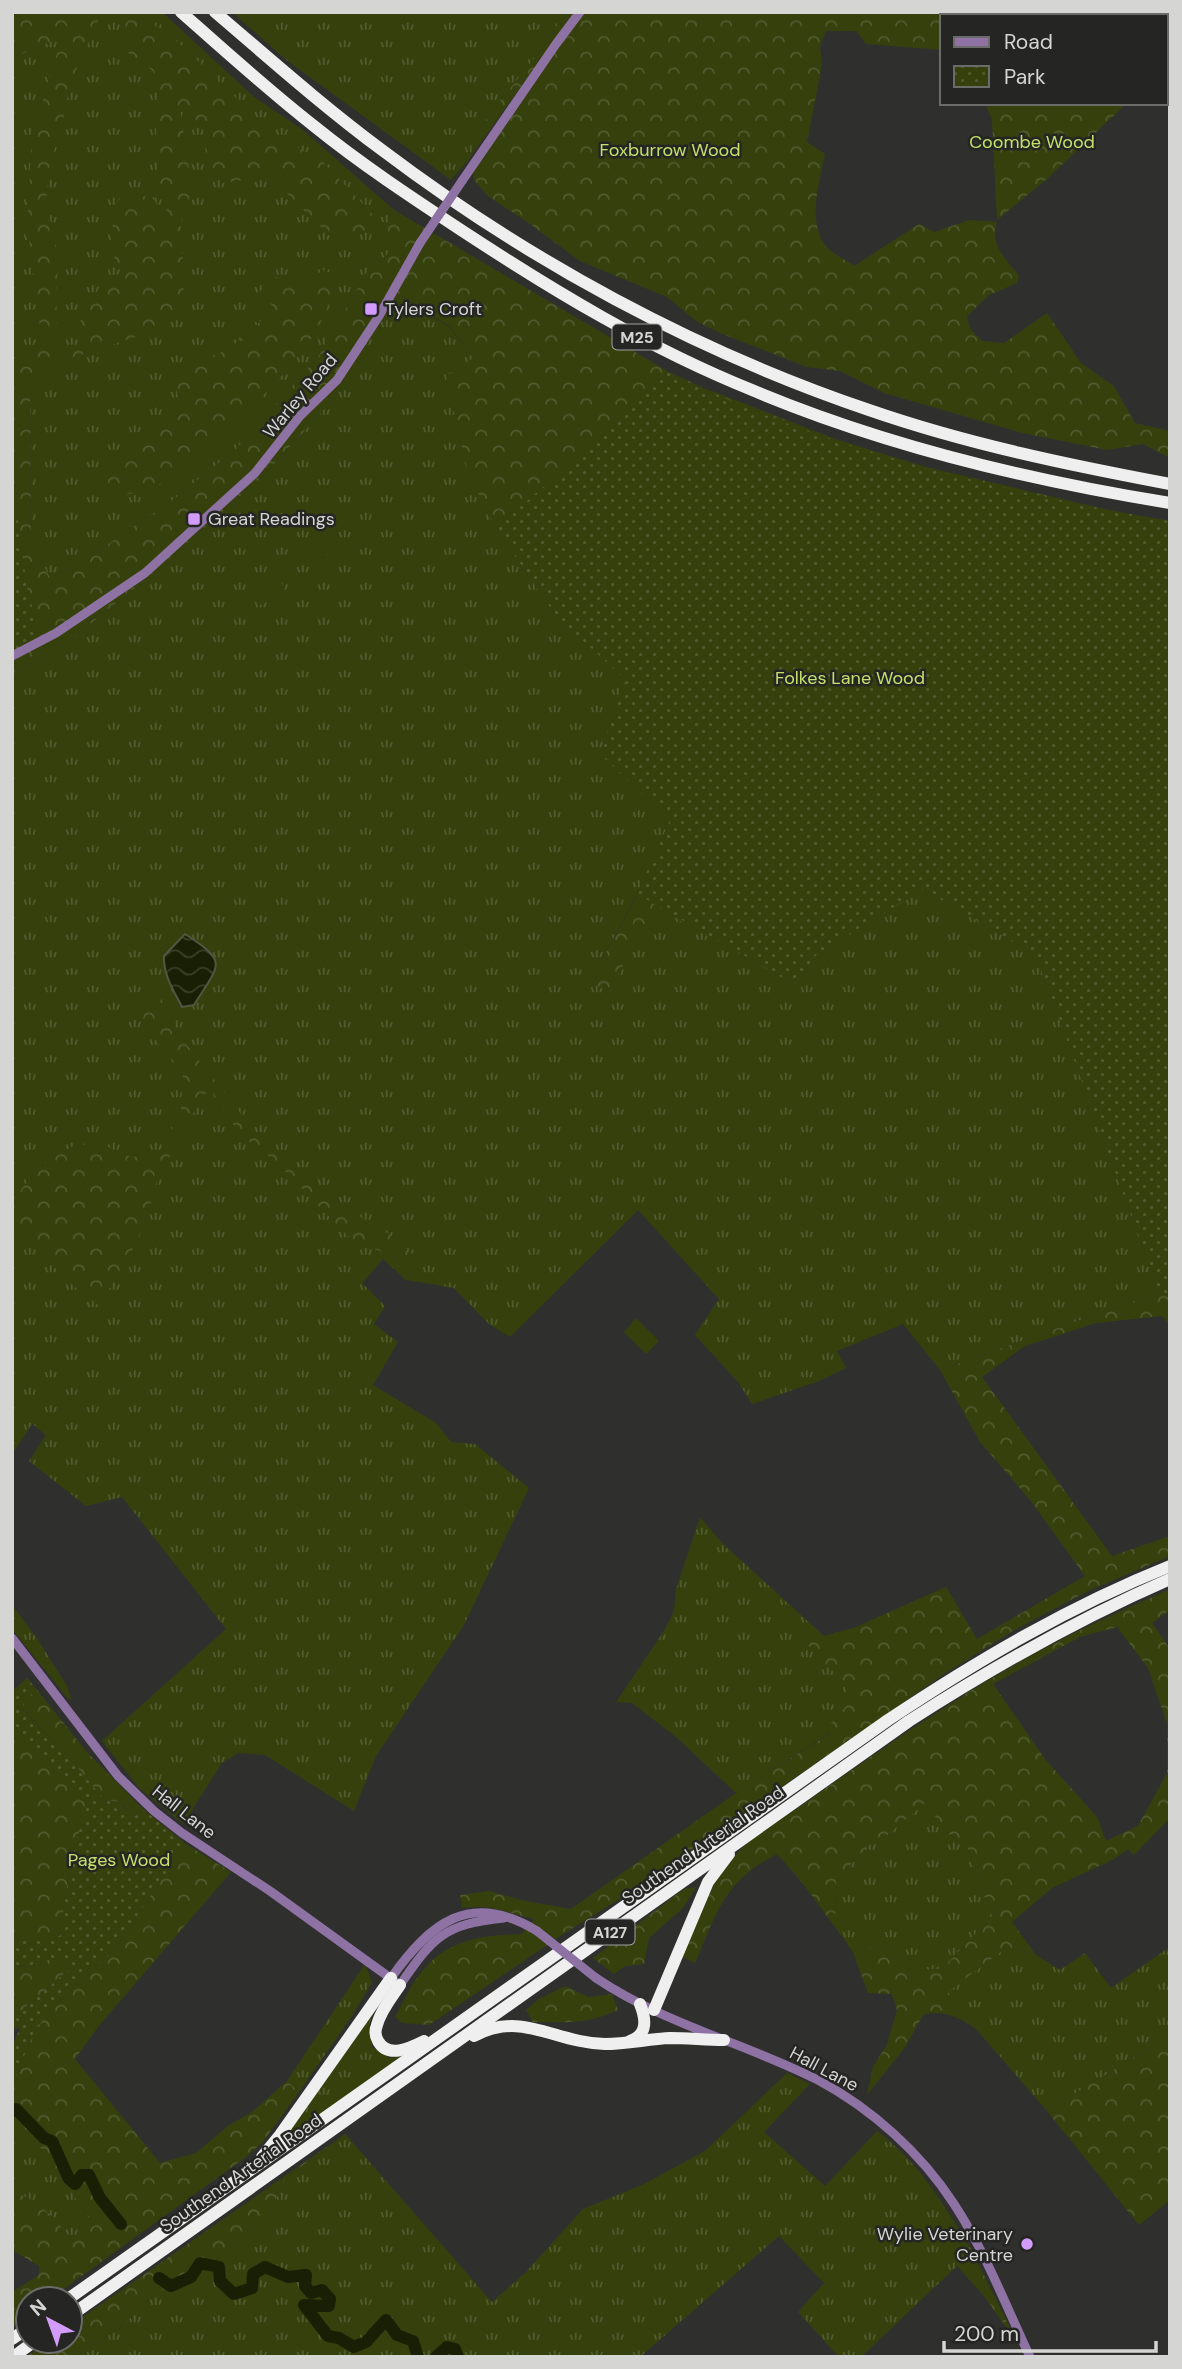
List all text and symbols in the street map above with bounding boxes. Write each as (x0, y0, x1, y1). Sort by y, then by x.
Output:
legend (940, 14, 1168, 105)
text: Road (1004, 28, 1053, 56)
text: Park (1004, 63, 1046, 91)
park label: Coombe Wood (969, 130, 1095, 154)
park label: Foxburrow Wood (599, 138, 741, 162)
place label: Tylers Croft (385, 297, 482, 321)
marker: Tylers Croft (363, 301, 379, 317)
road number: M25 (612, 324, 662, 350)
street label: Warley Road (258, 349, 342, 443)
place label: Great Readings (208, 507, 335, 531)
marker: Great Readings (186, 511, 202, 527)
park label: Folkes Lane Wood (775, 666, 925, 690)
street label: Hall Lane (147, 1780, 221, 1844)
street label: Southend Arterial Road (617, 1780, 789, 1910)
park label: Pages Wood (68, 1848, 170, 1872)
road number: A127 (586, 1920, 634, 1944)
street label: Hall Lane (785, 2041, 863, 2097)
street label: Southend Arterial Road (155, 2108, 327, 2238)
place label: Wylie Veterinary Centre (877, 2222, 1013, 2267)
marker: Wylie Veterinary Centre (1019, 2236, 1035, 2252)
north arrow (14, 2285, 84, 2355)
text: N (25, 2294, 52, 2322)
scale bar (944, 2310, 1156, 2354)
text: 200 m (954, 2320, 1019, 2348)

